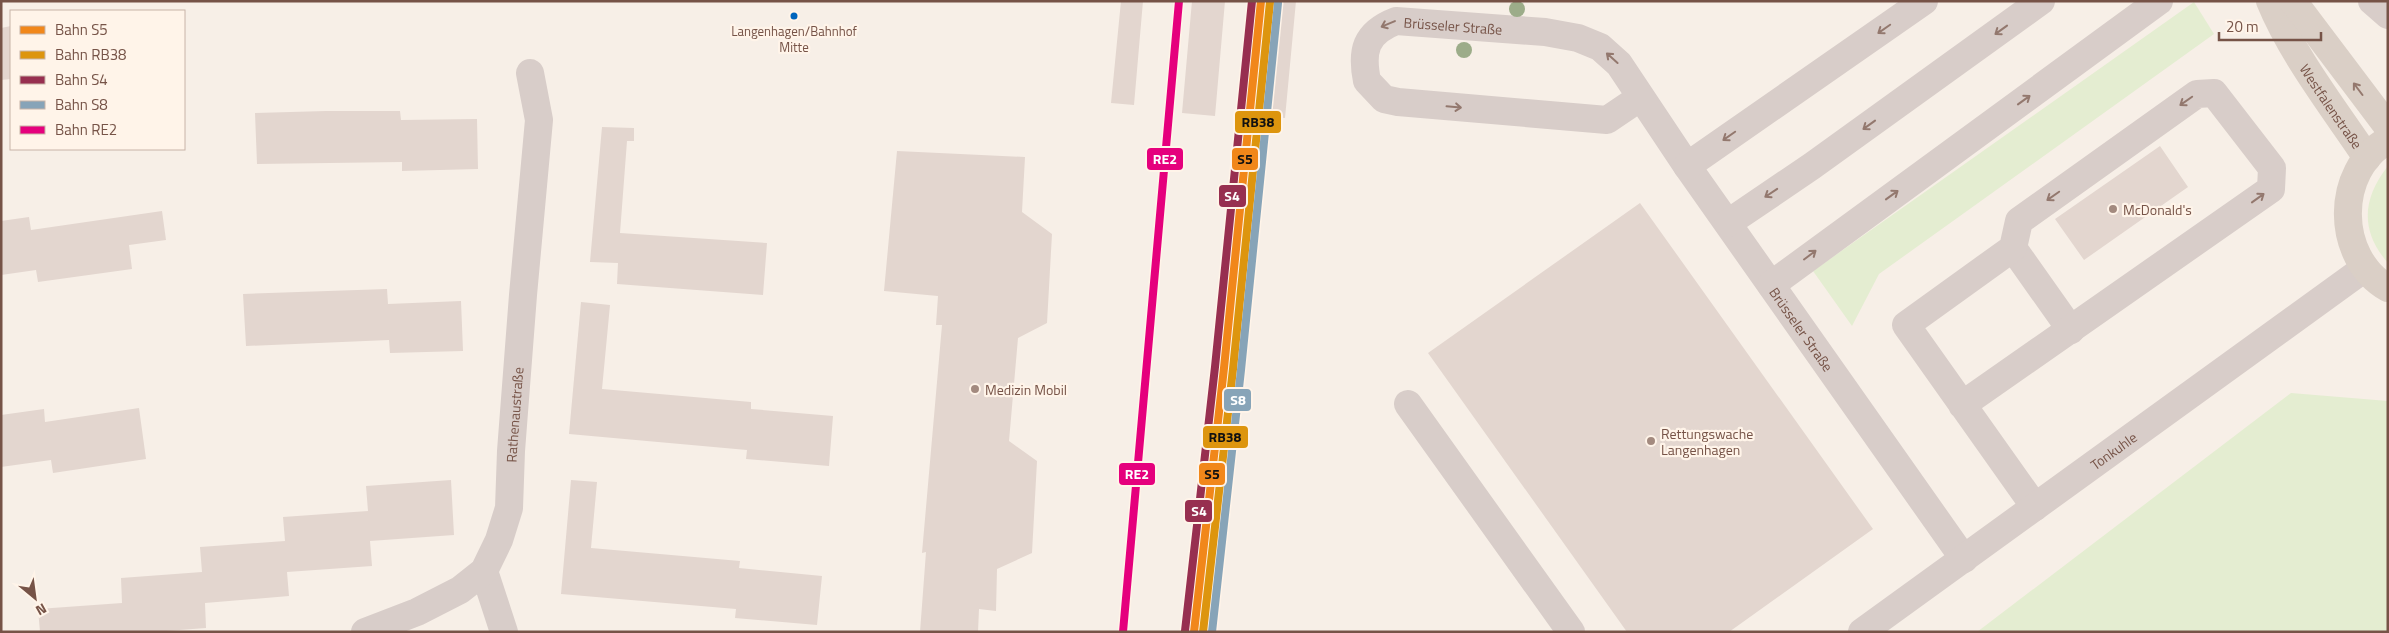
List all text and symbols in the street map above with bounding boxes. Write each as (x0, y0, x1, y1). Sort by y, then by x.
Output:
legend (10, 10, 185, 150)
scale bar (2219, 10, 2322, 42)
marker: Langenhagen/Bahnhof Mitte (789, 11, 799, 21)
street label: Brüsseler Straße (1403, 11, 1503, 39)
text: 20 m (2226, 15, 2259, 38)
text: Bahn S5 (55, 18, 108, 41)
place label: Langenhagen/Bahnhof Mitte (731, 21, 858, 57)
one-way arrow (1380, 21, 1395, 30)
one-way arrow (1877, 24, 1891, 34)
one-way arrow (1994, 25, 2008, 35)
text: Bahn RB38 (55, 43, 126, 66)
one-way arrow (1606, 52, 1619, 64)
street label: Westfalenstraße (2295, 59, 2368, 153)
text: Bahn S4 (55, 68, 108, 91)
one-way arrow (2353, 82, 2363, 96)
text: Bahn S8 (55, 93, 108, 116)
one-way arrow (2016, 94, 2030, 105)
one-way arrow (2180, 96, 2193, 107)
one-way arrow (1446, 102, 1462, 112)
line badge: RB38 (1234, 110, 1282, 134)
text: RB38 (1242, 111, 1275, 132)
text: Bahn RE2 (55, 118, 117, 141)
one-way arrow (1862, 120, 1876, 130)
one-way arrow (1722, 131, 1736, 141)
line badge: RE2 (1146, 147, 1184, 171)
line badge: S5 (1231, 147, 1259, 171)
text: RE2 (1153, 148, 1177, 169)
text: S5 (1237, 148, 1253, 169)
line badge: S4 (1218, 184, 1247, 208)
text: S4 (1224, 185, 1240, 206)
one-way arrow (1765, 189, 1779, 199)
one-way arrow (1885, 190, 1899, 200)
one-way arrow (2047, 191, 2061, 201)
one-way arrow (2251, 193, 2264, 204)
place label: McDonald's (2123, 199, 2192, 220)
marker: McDonald's (2107, 203, 2119, 215)
one-way arrow (1803, 250, 1816, 261)
street label: Brüsseler Straße (1765, 283, 1839, 375)
street label: Rathenaustraße (500, 366, 528, 463)
place label: Medizin Mobil (985, 379, 1067, 400)
marker: Medizin Mobil (969, 383, 981, 395)
line badge: S8 (1223, 388, 1252, 412)
text: S8 (1230, 389, 1246, 410)
place label: Rettungswache Langenhagen (1661, 423, 1753, 460)
line badge: RB38 (1202, 425, 1249, 449)
text: RB38 (1209, 426, 1242, 447)
street label: Tonkuhle (2086, 426, 2141, 474)
marker: Rettungswache Langenhagen (1645, 435, 1657, 447)
line badge: RE2 (1118, 462, 1156, 486)
line badge: S5 (1198, 462, 1226, 486)
text: RE2 (1125, 463, 1149, 484)
text: S5 (1204, 463, 1220, 484)
line badge: S4 (1184, 499, 1213, 523)
text: S4 (1191, 500, 1207, 521)
north arrow (10, 573, 60, 623)
text: N (32, 598, 51, 621)

